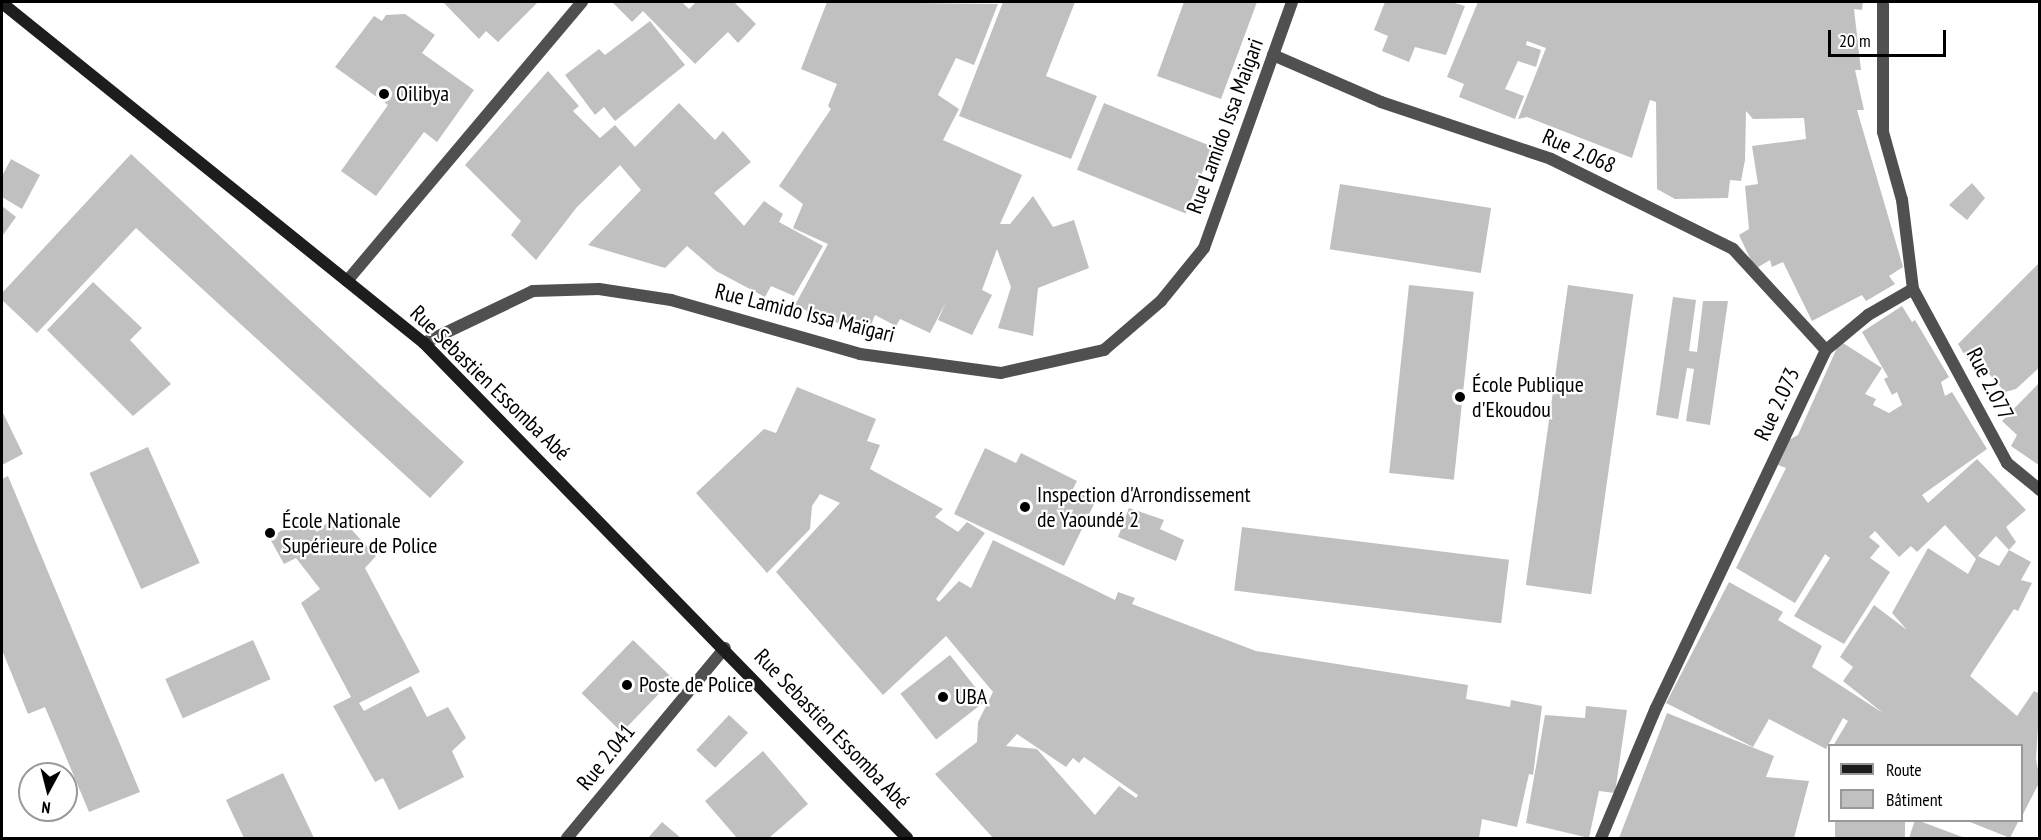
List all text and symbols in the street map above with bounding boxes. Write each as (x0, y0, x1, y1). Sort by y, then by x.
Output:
scale bar (1831, 18, 1950, 56)
text: 20 m (1839, 29, 1871, 52)
street label: Rue Lamido Issa Maïgari (1181, 35, 1269, 217)
place label: Oilibya (396, 81, 449, 107)
marker: Oilibya (377, 87, 391, 101)
street label: Rue 2.068 (1538, 123, 1620, 179)
street label: Rue Lamido Issa Maïgari (712, 278, 898, 348)
street label: Rue Sebastien Essomba Abé (404, 300, 576, 466)
street label: Rue 2.077 (1961, 344, 2019, 424)
street label: Rue 2.073 (1749, 363, 1805, 445)
place label: École Publique d'Ekoudou (1472, 371, 1584, 422)
marker: École Publique d'Ekoudou (1453, 390, 1467, 404)
place label: Inspection d'Arrondissement de Yaoundé 2 (1037, 481, 1251, 532)
marker: Inspection d'Arrondissement de Yaoundé 2 (1018, 500, 1032, 514)
place label: École Nationale Supérieure de Police (282, 507, 437, 558)
marker: École Nationale Supérieure de Police (263, 526, 277, 540)
street label: Rue Sebastien Essomba Abé (749, 643, 915, 815)
place label: Poste de Police (639, 672, 753, 698)
marker: Poste de Police (620, 678, 634, 692)
place label: UBA (955, 684, 987, 710)
marker: UBA (936, 690, 950, 704)
street label: Rue 2.041 (571, 719, 641, 795)
legend (1828, 744, 2023, 822)
text: Route (1886, 758, 1922, 781)
north arrow (18, 762, 78, 822)
text: Bâtiment (1886, 788, 1943, 811)
text: N (41, 797, 52, 818)

